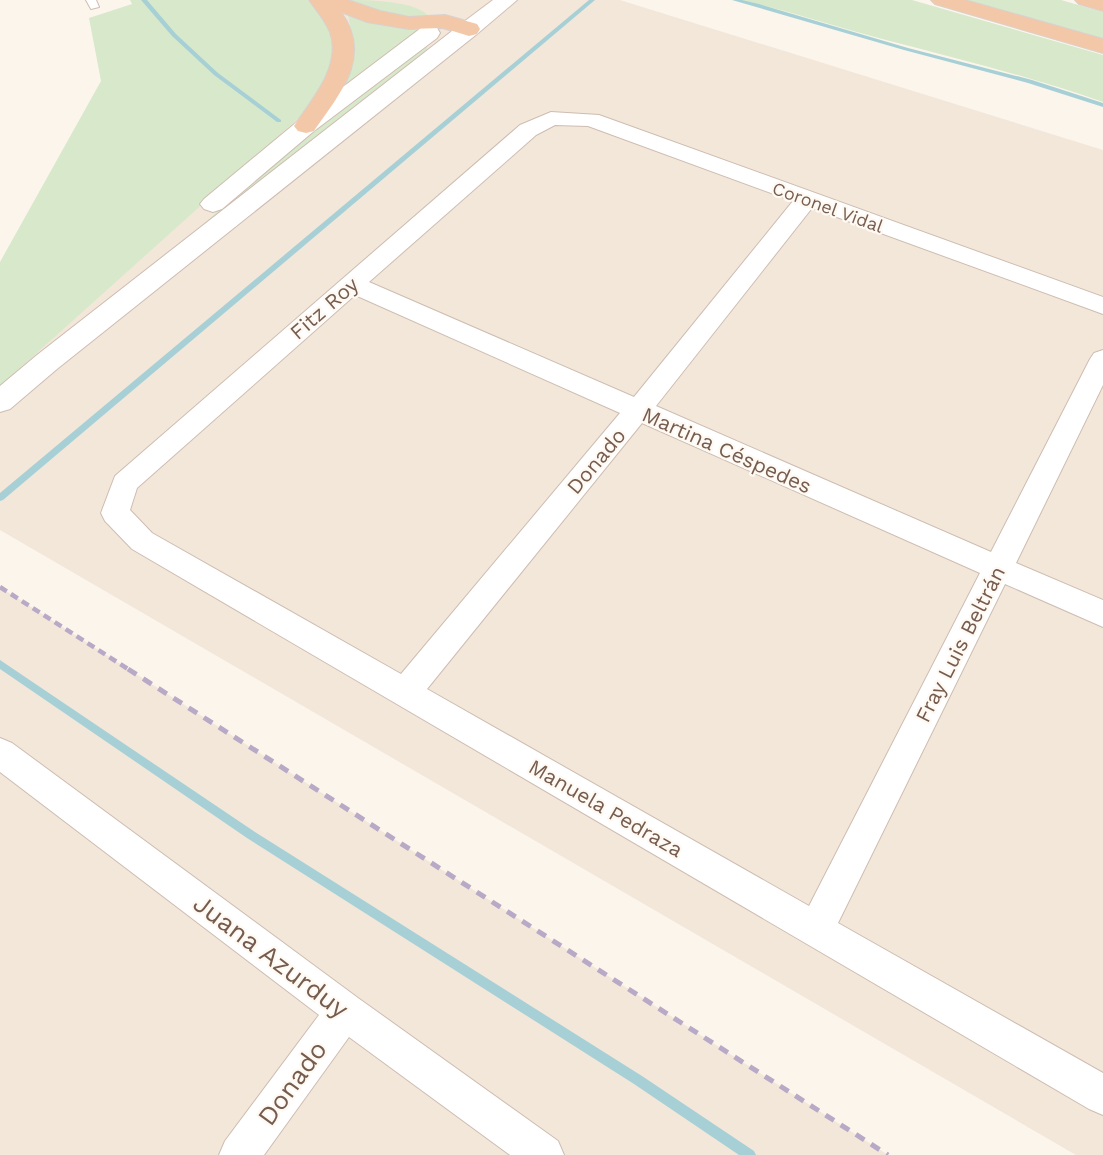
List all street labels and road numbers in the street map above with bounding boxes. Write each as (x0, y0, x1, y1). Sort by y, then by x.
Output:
street label: Coronel Vidal (770, 177, 887, 237)
street label: Fitz Roy (285, 271, 363, 344)
street label: Martina Céspedes (638, 401, 816, 499)
street label: Donado (561, 423, 631, 499)
street label: Fray Luis Beltrán (910, 562, 1010, 726)
street label: Manuela Pedraza (524, 754, 688, 862)
street label: Juana Azurduy (188, 888, 355, 1024)
street label: Donado (251, 1035, 333, 1131)

